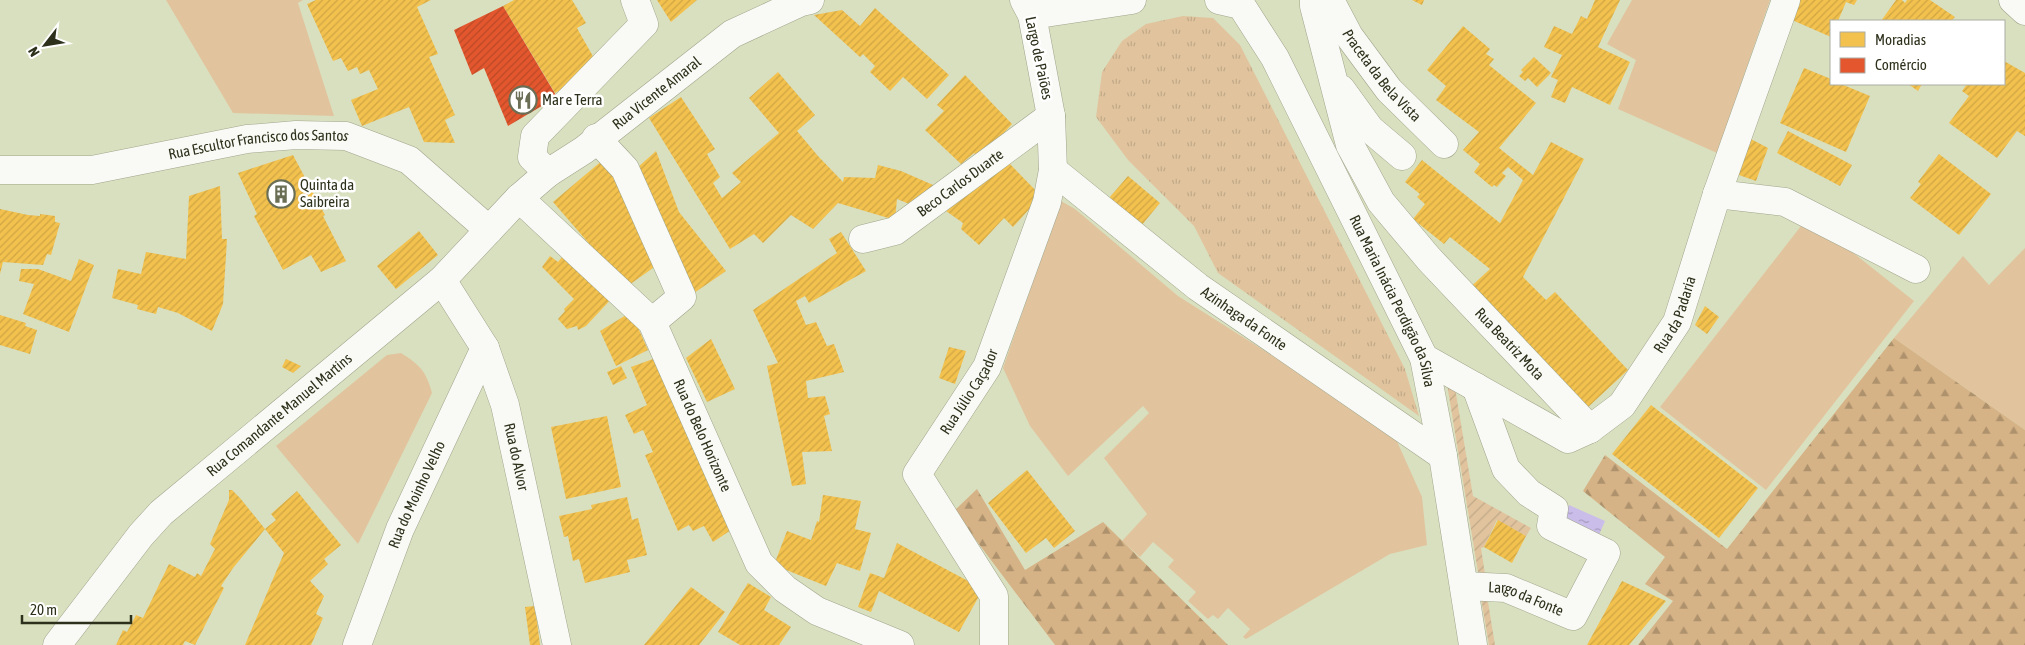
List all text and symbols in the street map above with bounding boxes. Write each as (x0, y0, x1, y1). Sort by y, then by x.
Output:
street label: Largo de Paiões (1022, 15, 1057, 101)
north arrow (20, 20, 70, 70)
legend (1830, 20, 2005, 85)
street label: Praceta da Bela Vista (1339, 26, 1425, 125)
text: Moradias (1875, 31, 1926, 48)
text: N (25, 44, 43, 59)
street label: Rua Vicente Amaral (609, 53, 704, 133)
text: Comércio (1875, 56, 1927, 73)
restaurant icon: Mar e Terra (508, 85, 538, 115)
place label: Mar e Terra (542, 91, 602, 108)
street label: Rua Escultor Francisco dos Santos (167, 126, 352, 163)
street label: Beco Carlos Duarte (913, 145, 1007, 220)
place label: Quinta da Saibreira (300, 176, 354, 210)
building icon: Quinta da Saibreira (266, 179, 296, 209)
street label: Rua Maria Inácia Perdigão da Silva (1346, 212, 1438, 389)
street label: Rua da Padaria (1650, 274, 1699, 356)
street label: Azinhaga da Fonte (1198, 283, 1290, 354)
street label: Rua Beatriz Mota (1472, 304, 1548, 383)
street label: Rua Júlio Caçador (936, 346, 1001, 437)
street label: Rua Comandante Manuel Martins (203, 349, 355, 479)
street label: Rua do Belo Horizonte (670, 376, 735, 494)
street label: Rua do Alvor (501, 421, 532, 493)
street label: Rua do Moinho Velho (385, 438, 448, 550)
street label: Largo da Fonte (1488, 578, 1566, 619)
scale bar (22, 592, 131, 624)
text: 20 m (30, 601, 57, 618)

